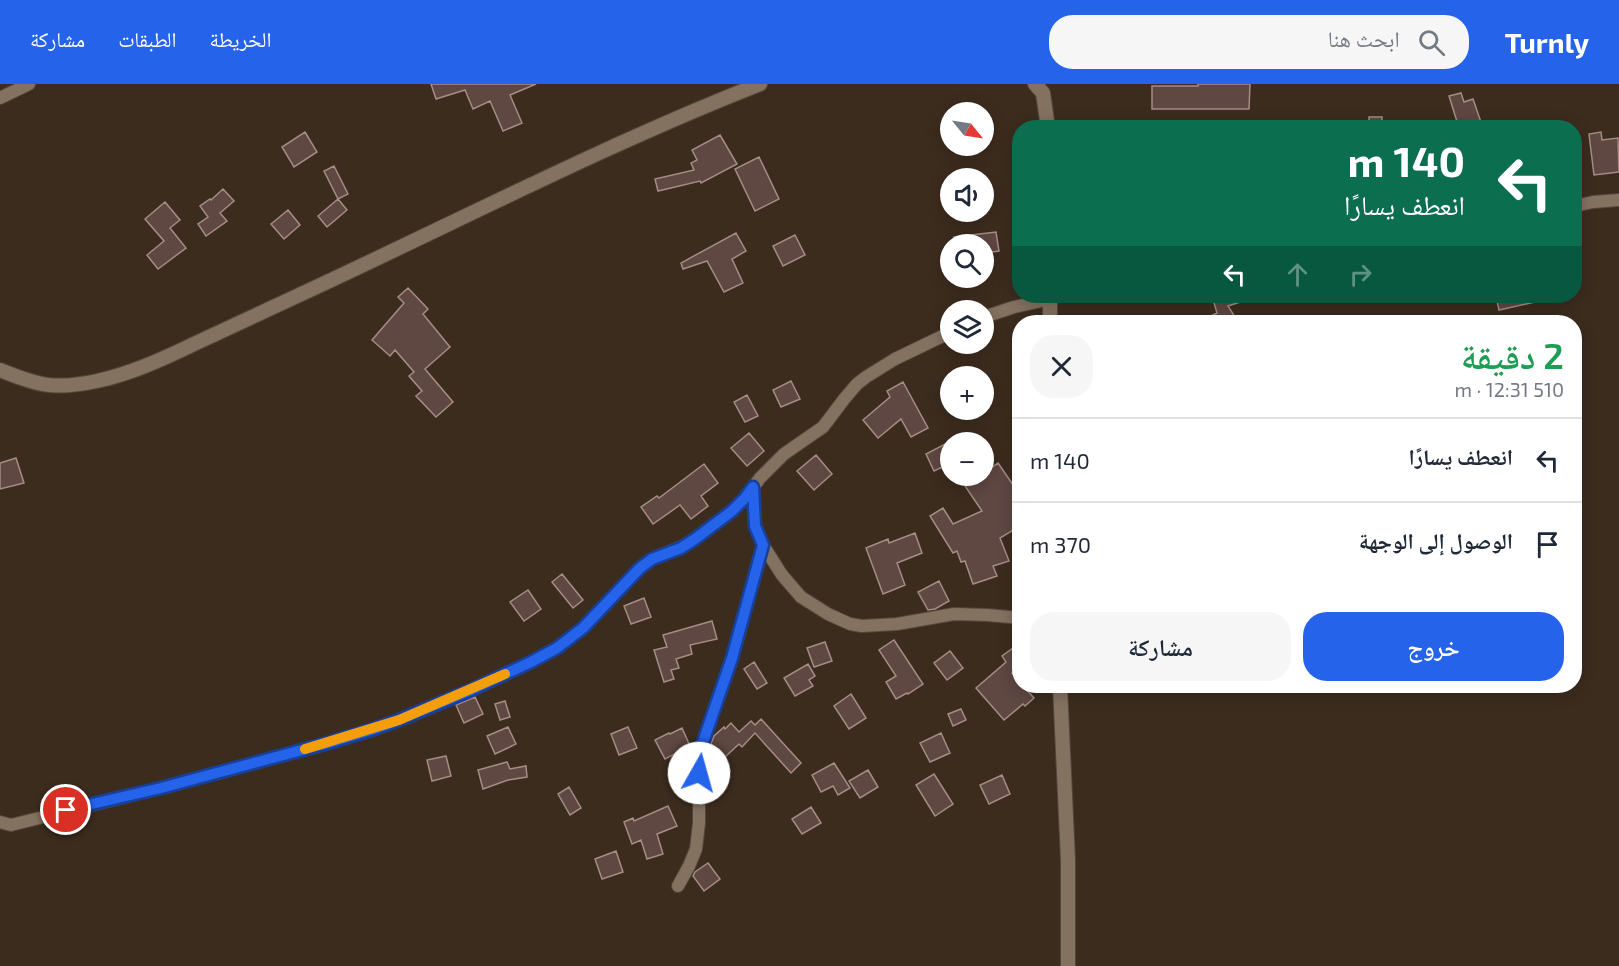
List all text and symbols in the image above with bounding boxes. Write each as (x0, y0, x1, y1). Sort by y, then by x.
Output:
search box (1049, 15, 1469, 69)
text: ابحث هنا (1328, 25, 1400, 51)
text: Turnly (1505, 25, 1589, 59)
text: مشاركة (30, 26, 85, 51)
text: الطبقات (118, 26, 177, 51)
text: الخريطة (210, 26, 271, 51)
icon: search (1415, 26, 1448, 59)
north arrow (940, 102, 994, 156)
map controls (940, 102, 994, 486)
text: 140 m (1348, 135, 1465, 185)
icon: left (1486, 144, 1564, 222)
button: sound (940, 168, 994, 222)
text: انعطف يسارًا (1344, 188, 1465, 220)
button: search (940, 234, 994, 288)
icon: left (1218, 258, 1251, 291)
icon: ahead (1281, 258, 1314, 291)
icon: right (1344, 258, 1377, 291)
button: layers (940, 300, 994, 354)
text: 2 دقيقة (1461, 333, 1564, 376)
button: close (1030, 335, 1093, 398)
button: + (940, 366, 994, 420)
text: 510 m · 12:31 (1455, 377, 1564, 401)
button: − (940, 432, 994, 486)
text: انعطف يسارًا (1408, 443, 1513, 469)
icon: left (1531, 444, 1564, 477)
text: 140 m (1030, 447, 1090, 473)
text: الوصول إلى الوجهة (1359, 527, 1513, 553)
icon: arrive (1531, 528, 1564, 561)
text: 370 m (1030, 531, 1091, 557)
button: مشاركة (1030, 612, 1291, 681)
button: خروج (1303, 612, 1564, 681)
position arrow (667, 741, 731, 805)
pin (40, 784, 91, 835)
icon: arrive (49, 793, 82, 826)

